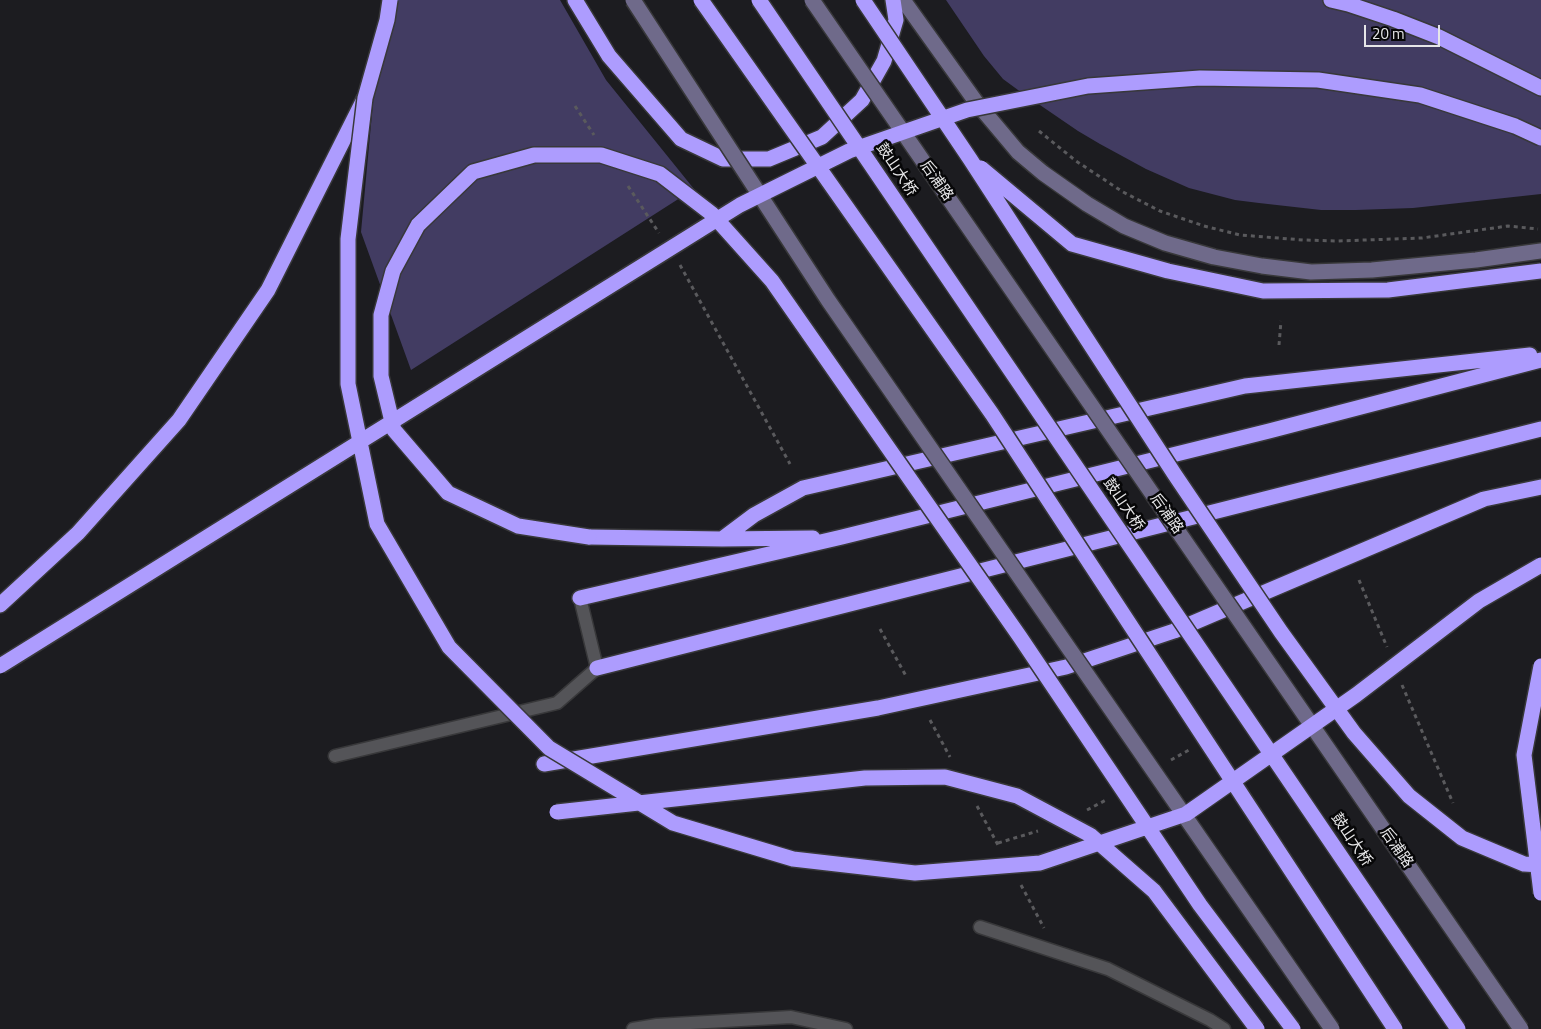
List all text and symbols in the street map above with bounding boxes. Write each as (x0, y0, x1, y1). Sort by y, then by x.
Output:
scale bar (1366, 15, 1442, 47)
text: 20 m (1372, 22, 1405, 45)
street label: 鼓山大桥 (872, 140, 920, 200)
street label: 后浦路 (916, 157, 956, 205)
street label: 鼓山大桥 (1099, 475, 1147, 535)
street label: 后浦路 (1146, 490, 1186, 538)
street label: 鼓山大桥 (1327, 810, 1375, 870)
street label: 后浦路 (1376, 824, 1416, 872)

